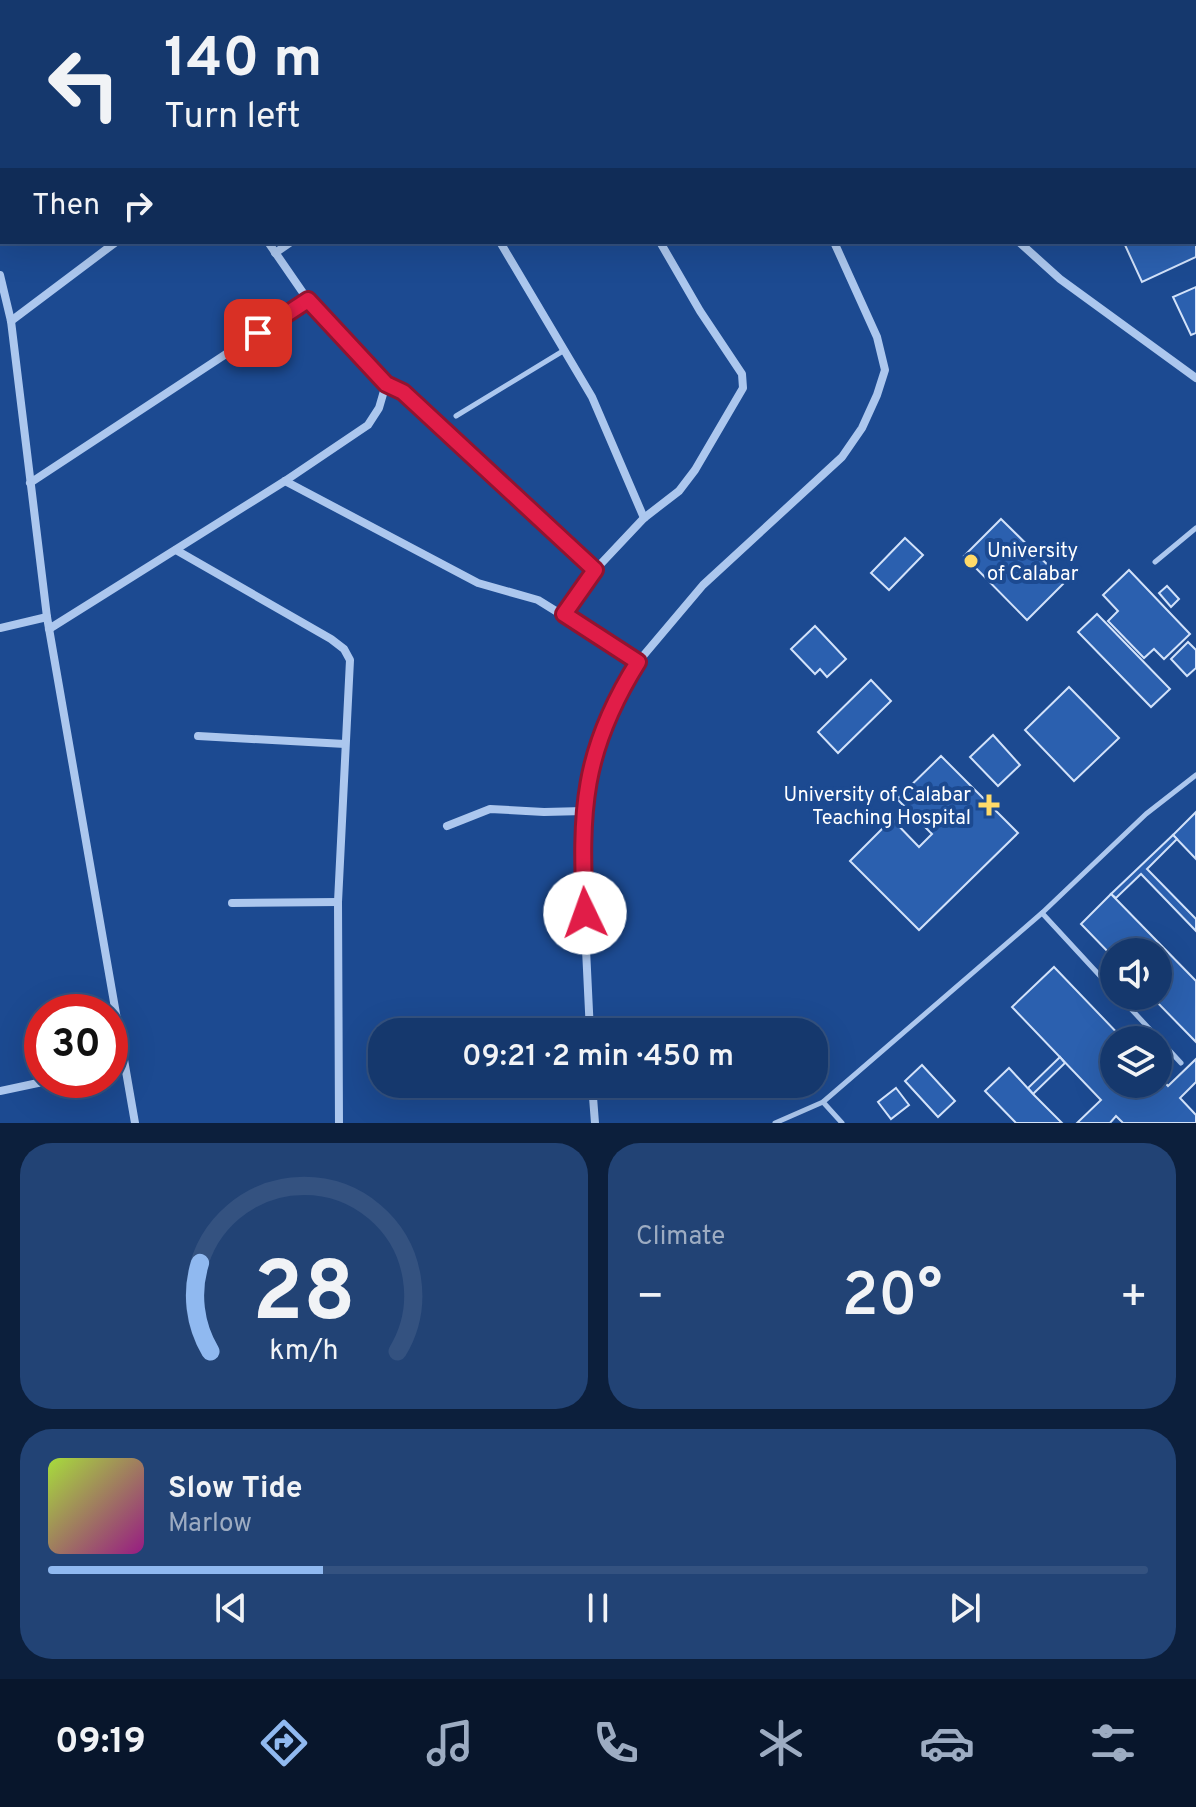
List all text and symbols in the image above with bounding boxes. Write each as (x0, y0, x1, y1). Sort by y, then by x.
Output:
text: 140 m (164, 26, 322, 96)
icon: left (32, 32, 136, 136)
text: Turn left (164, 95, 301, 141)
icon: right (116, 184, 160, 228)
text: Then (32, 188, 100, 225)
pin (224, 299, 292, 367)
icon: arrive (236, 311, 280, 355)
place label: University of Calabar (987, 539, 1079, 588)
marker: University of Calabar (962, 552, 980, 570)
place label: University of Calabar Teaching Hospital (784, 783, 971, 832)
marker: University of Calabar Teaching Hospital (978, 794, 1000, 816)
position arrow (543, 871, 627, 955)
map controls (1100, 938, 1172, 1098)
button: sound (1100, 938, 1172, 1010)
speed limit sign: 30 (24, 994, 128, 1098)
button: layers (1100, 1026, 1172, 1098)
text: 09:21 · 2 min · 450 m (462, 1039, 734, 1076)
text: Climate (636, 1221, 725, 1254)
text: 28 (252, 1245, 356, 1350)
text: 20° (842, 1261, 942, 1337)
text: − (636, 1271, 664, 1327)
text: + (1120, 1271, 1148, 1327)
text: km/h (269, 1334, 339, 1370)
text: Slow Tide (168, 1471, 302, 1508)
text: Marlow (168, 1508, 252, 1541)
icon: previous (209, 1586, 253, 1630)
icon: pause (576, 1586, 620, 1630)
icon: next (943, 1586, 987, 1630)
icon: directions (256, 1715, 312, 1771)
icon: music (422, 1715, 478, 1771)
icon: phone (588, 1715, 644, 1771)
icon: climate (753, 1715, 809, 1771)
icon: car (919, 1715, 975, 1771)
icon: filters (1085, 1715, 1141, 1771)
text: 09:19 (55, 1720, 146, 1766)

